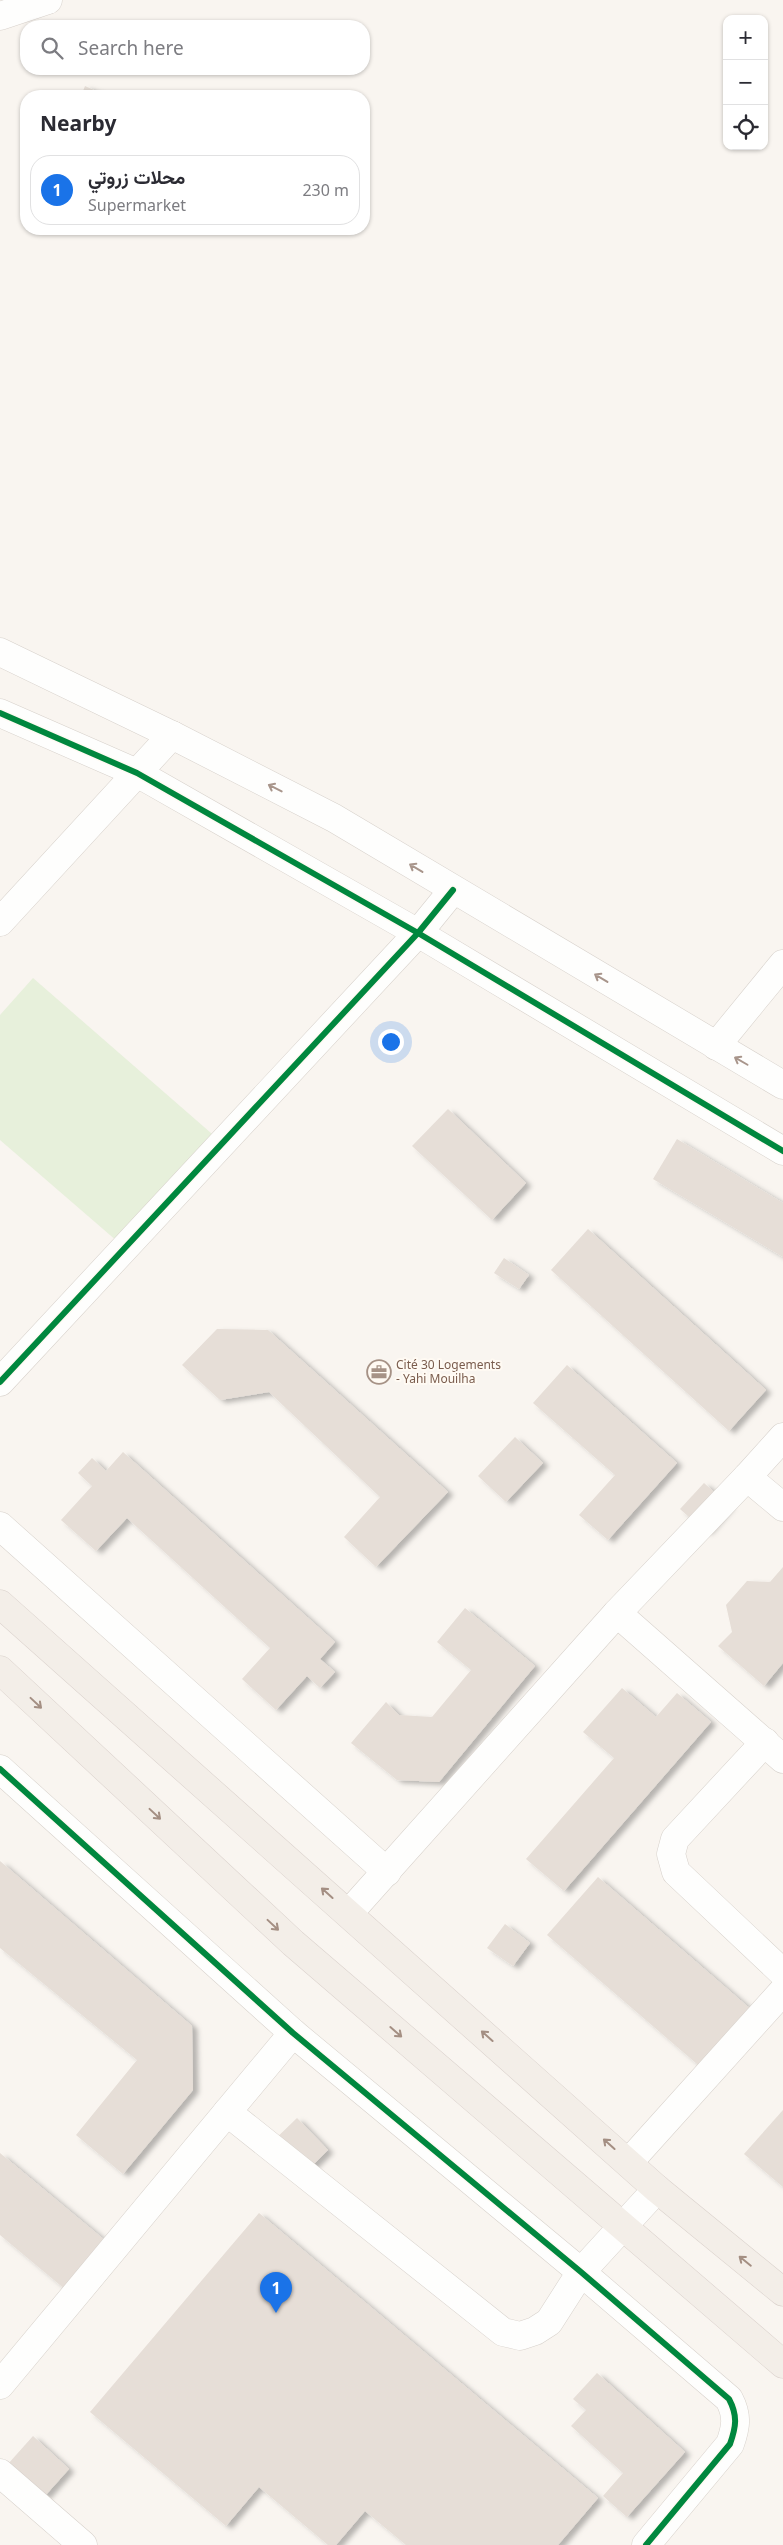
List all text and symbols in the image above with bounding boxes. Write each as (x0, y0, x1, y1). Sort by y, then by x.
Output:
map controls (723, 15, 768, 150)
button: + (723, 15, 768, 60)
search box (20, 20, 370, 75)
icon: search (38, 34, 66, 62)
text: Search here (78, 35, 184, 61)
button: − (723, 60, 768, 105)
button: locate (723, 105, 768, 150)
text: Nearby (40, 109, 116, 137)
text: محلات زروتي (88, 164, 185, 190)
text: 1 (52, 179, 62, 201)
text: 230 m (302, 179, 349, 201)
text: Supermarket (88, 194, 186, 216)
one-way arrow (268, 783, 283, 792)
one-way arrow (410, 862, 424, 872)
one-way arrow (594, 972, 608, 982)
your location (378, 1029, 404, 1055)
one-way arrow (734, 1055, 748, 1065)
place label: Cité 30 Logements - Yahi Mouilha (396, 1356, 501, 1387)
office icon: Cité 30 Logements - Yahi Mouilha (366, 1359, 392, 1385)
one-way arrow (29, 1697, 42, 1709)
one-way arrow (148, 1808, 161, 1820)
one-way arrow (320, 1887, 333, 1899)
one-way arrow (267, 1919, 280, 1931)
one-way arrow (389, 2026, 402, 2038)
one-way arrow (481, 2030, 494, 2042)
one-way arrow (602, 2138, 615, 2150)
one-way arrow (739, 2256, 752, 2267)
pin: 1 (260, 2272, 292, 2313)

